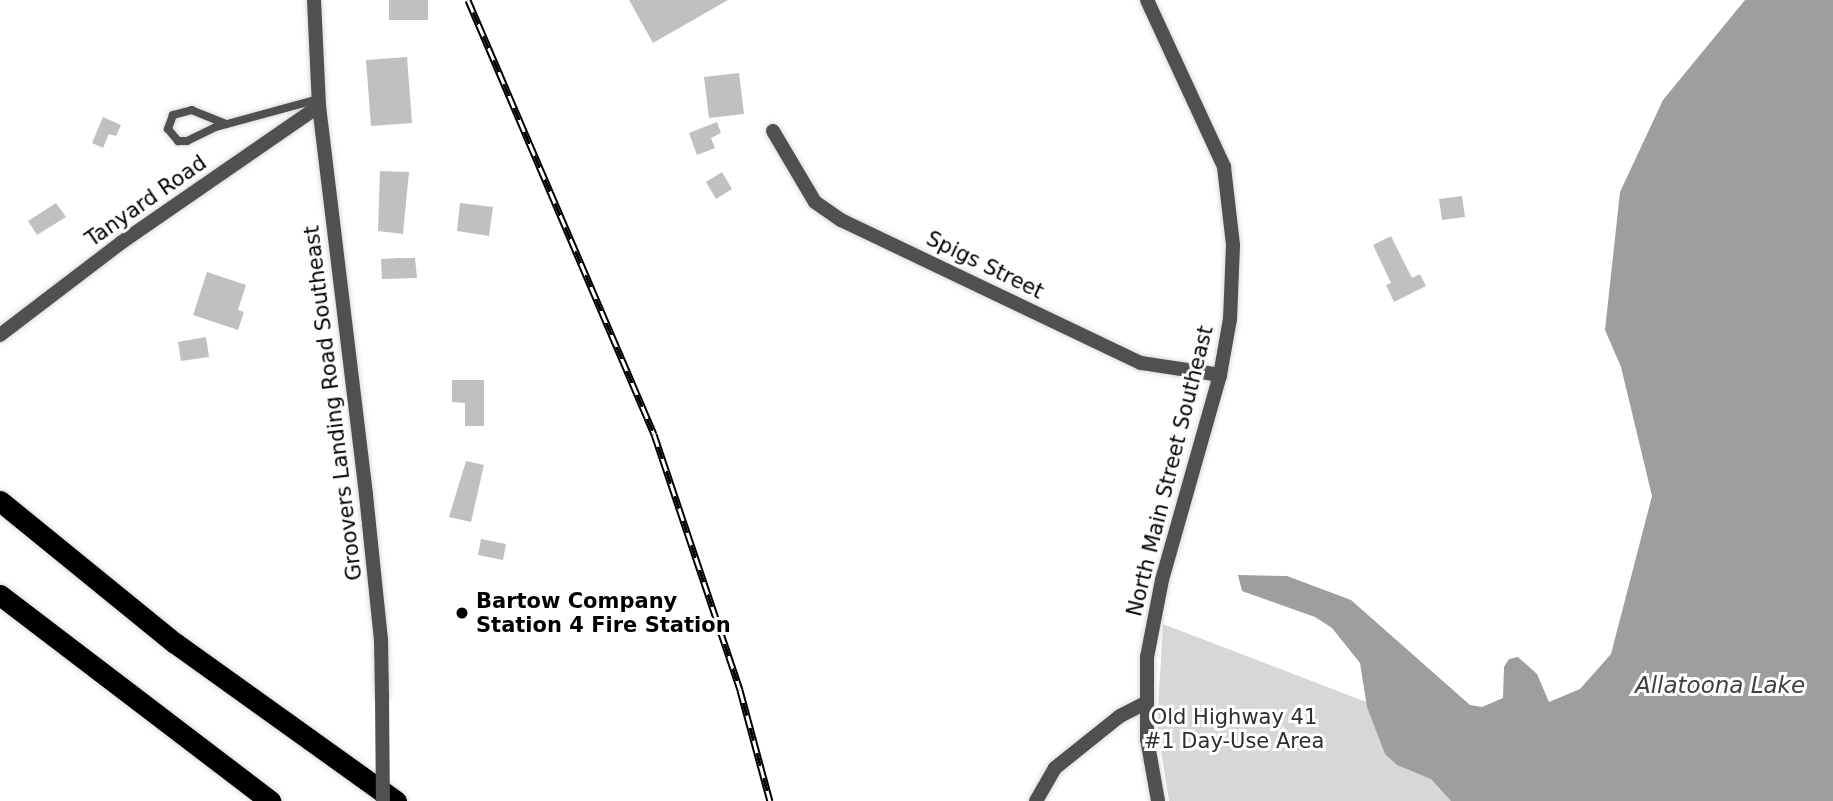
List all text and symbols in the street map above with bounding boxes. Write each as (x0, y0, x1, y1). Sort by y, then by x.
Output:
street label: Tanyard Road (81, 150, 211, 252)
street label: Groovers Landing Road Southeast (299, 224, 367, 582)
street label: Spigs Street (922, 226, 1048, 304)
street label: North Main Street Southeast (1122, 323, 1218, 619)
place label: Bartow Company Station 4 Fire Station (476, 588, 731, 638)
marker: Bartow Company Station 4 Fire Station (454, 605, 470, 621)
water label: Allatoona Lake (1635, 671, 1805, 699)
park label: Old Highway 41 #1 Day-Use Area (1144, 704, 1324, 754)

